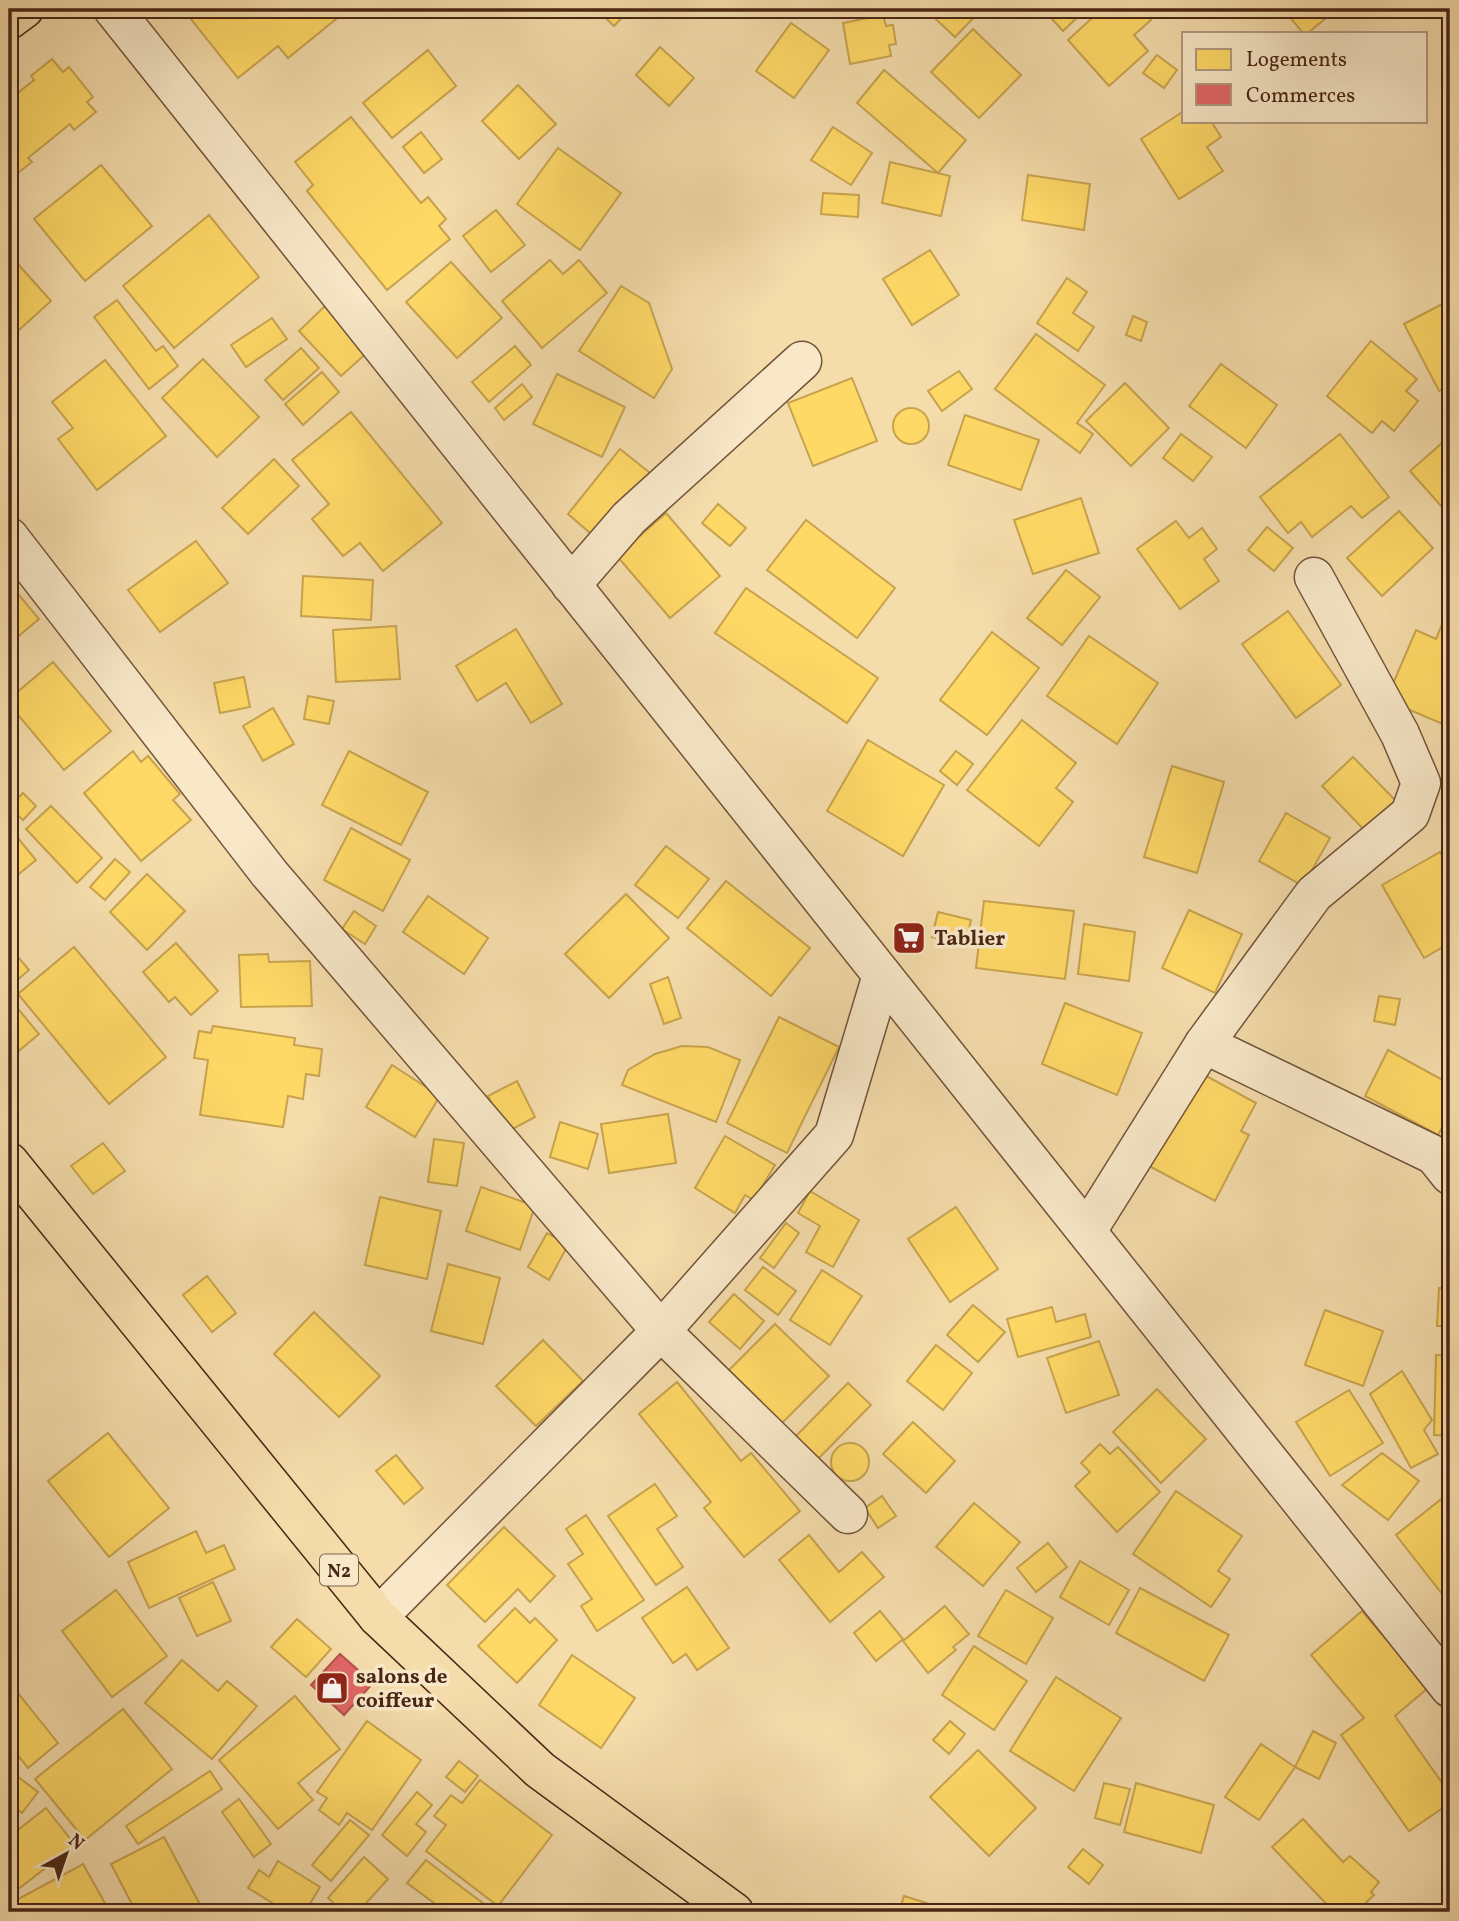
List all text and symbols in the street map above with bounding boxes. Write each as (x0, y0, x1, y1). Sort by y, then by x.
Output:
legend (1182, 32, 1428, 122)
text: Logements (1246, 46, 1347, 75)
text: Commerces (1246, 82, 1355, 111)
supermarket icon: Tablier (890, 919, 928, 957)
place label: Tablier (934, 925, 1005, 954)
road number: N2 (320, 1554, 358, 1586)
place label: salons de coiffeur (356, 1663, 447, 1716)
shop icon: salons de coiffeur (313, 1669, 351, 1707)
north arrow (32, 1820, 102, 1890)
text: N (62, 1828, 89, 1857)

